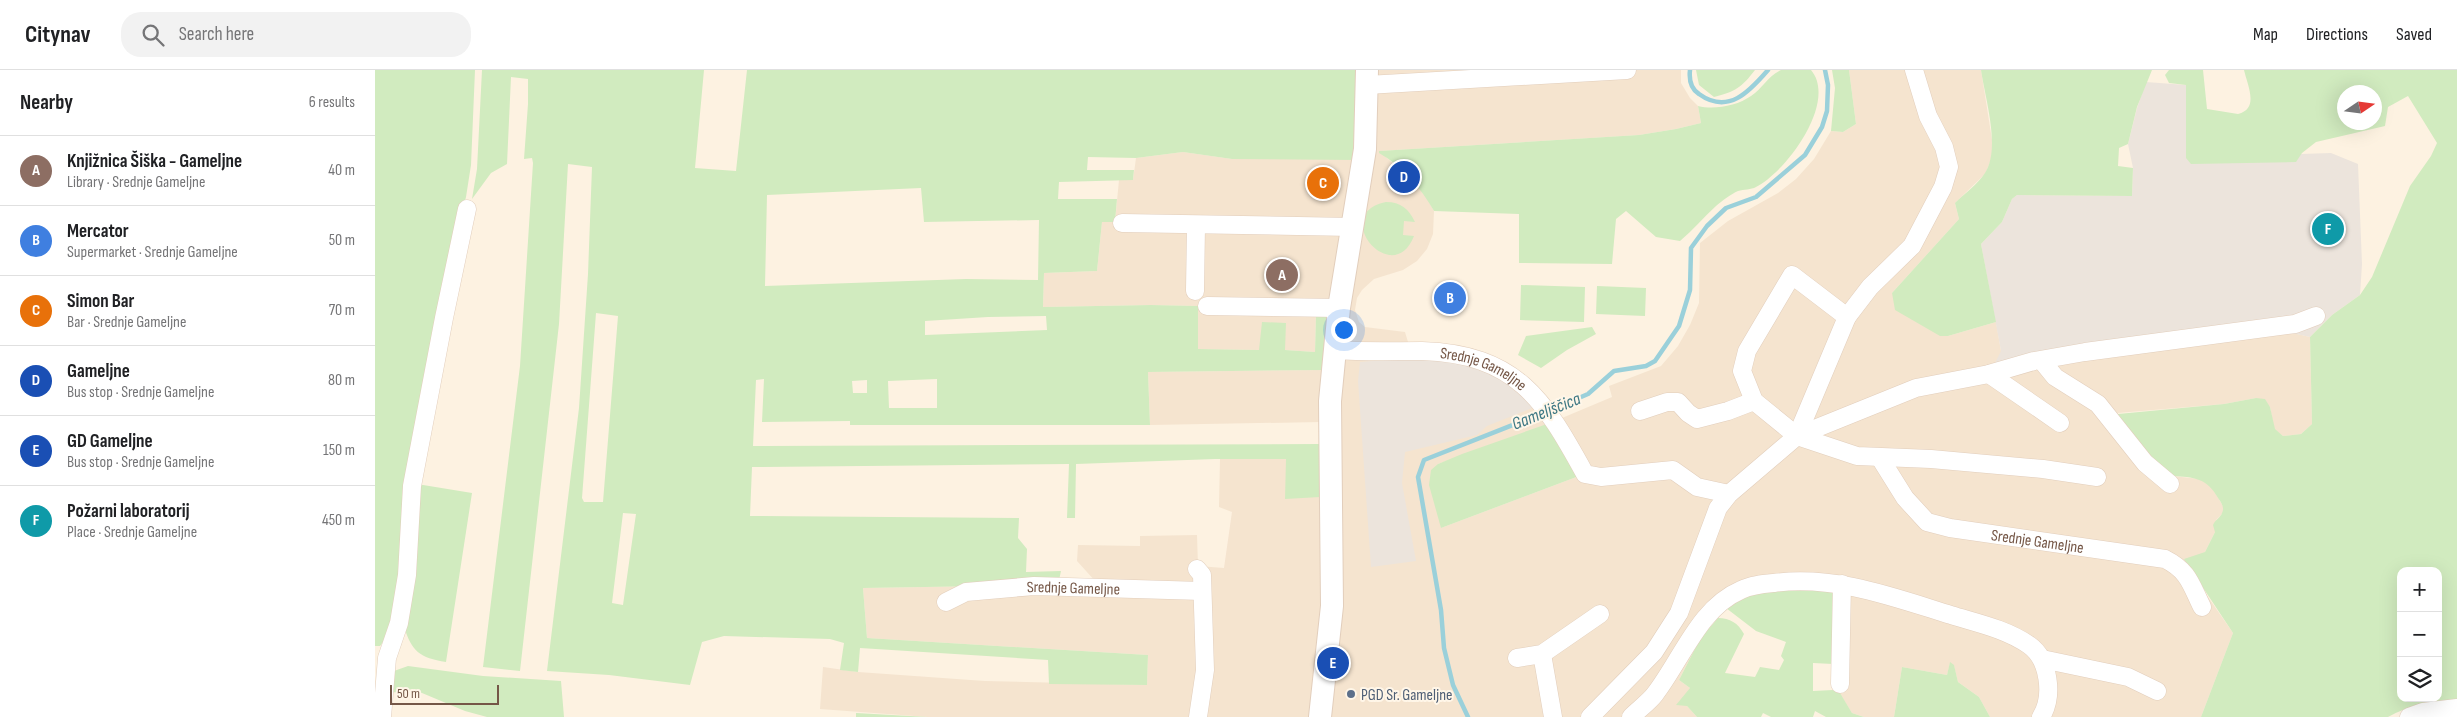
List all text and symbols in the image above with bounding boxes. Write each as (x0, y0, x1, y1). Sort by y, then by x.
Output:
search box (121, 12, 471, 57)
text: Citynav (25, 20, 91, 49)
icon: search (139, 21, 167, 49)
text: Search here (179, 23, 254, 46)
text: Map (2253, 24, 2278, 45)
text: Directions (2306, 24, 2368, 45)
text: Saved (2396, 24, 2432, 45)
north arrow (2337, 85, 2382, 130)
text: Nearby (20, 90, 73, 115)
text: 6 results (309, 93, 355, 112)
text: Knjižnica Šiška - Gameljne (67, 150, 242, 173)
pin: D (1388, 158, 1420, 196)
text: A (32, 161, 40, 180)
text: 40 m (328, 161, 355, 180)
pin: C (1307, 164, 1339, 202)
text: Library · Srednje Gameljne (67, 173, 205, 192)
pin: F (2312, 210, 2344, 248)
text: Mercator (67, 220, 129, 243)
text: B (32, 231, 40, 250)
text: 50 m (329, 231, 355, 250)
text: Supermarket · Srednje Gameljne (67, 243, 238, 262)
pin: A (1266, 256, 1298, 294)
pin: B (1434, 279, 1466, 317)
text: Simon Bar (67, 290, 134, 313)
text: C (32, 301, 40, 320)
text: 70 m (329, 301, 355, 320)
text: Bar · Srednje Gameljne (67, 313, 186, 332)
your location (1331, 317, 1357, 343)
street label: Srednje Gameljne (1439, 344, 1530, 395)
text: Gameljne (67, 360, 130, 383)
text: D (32, 371, 40, 390)
text: 80 m (328, 371, 355, 390)
text: Bus stop · Srednje Gameljne (67, 383, 214, 402)
water label: Gameljščica (1509, 388, 1584, 435)
text: GD Gameljne (67, 430, 153, 453)
text: E (33, 441, 39, 460)
text: 150 m (323, 441, 355, 460)
text: Bus stop · Srednje Gameljne (67, 453, 214, 472)
text: Požarni laboratorij (67, 500, 189, 523)
text: F (33, 511, 39, 530)
text: 450 m (322, 511, 355, 530)
text: Place · Srednje Gameljne (67, 523, 197, 542)
street label: Srednje Gameljne (1990, 526, 2085, 558)
map controls (2397, 567, 2442, 702)
button: + (2397, 567, 2442, 612)
street label: Srednje Gameljne (1026, 578, 1120, 600)
button: − (2397, 612, 2442, 657)
pin: E (1317, 644, 1349, 682)
button: layers (2397, 657, 2442, 702)
scale bar (390, 682, 499, 705)
text: 50 m (397, 685, 420, 702)
place label: PGD Sr. Gameljne (1361, 686, 1453, 705)
marker: PGD Sr. Gameljne (1345, 688, 1357, 700)

